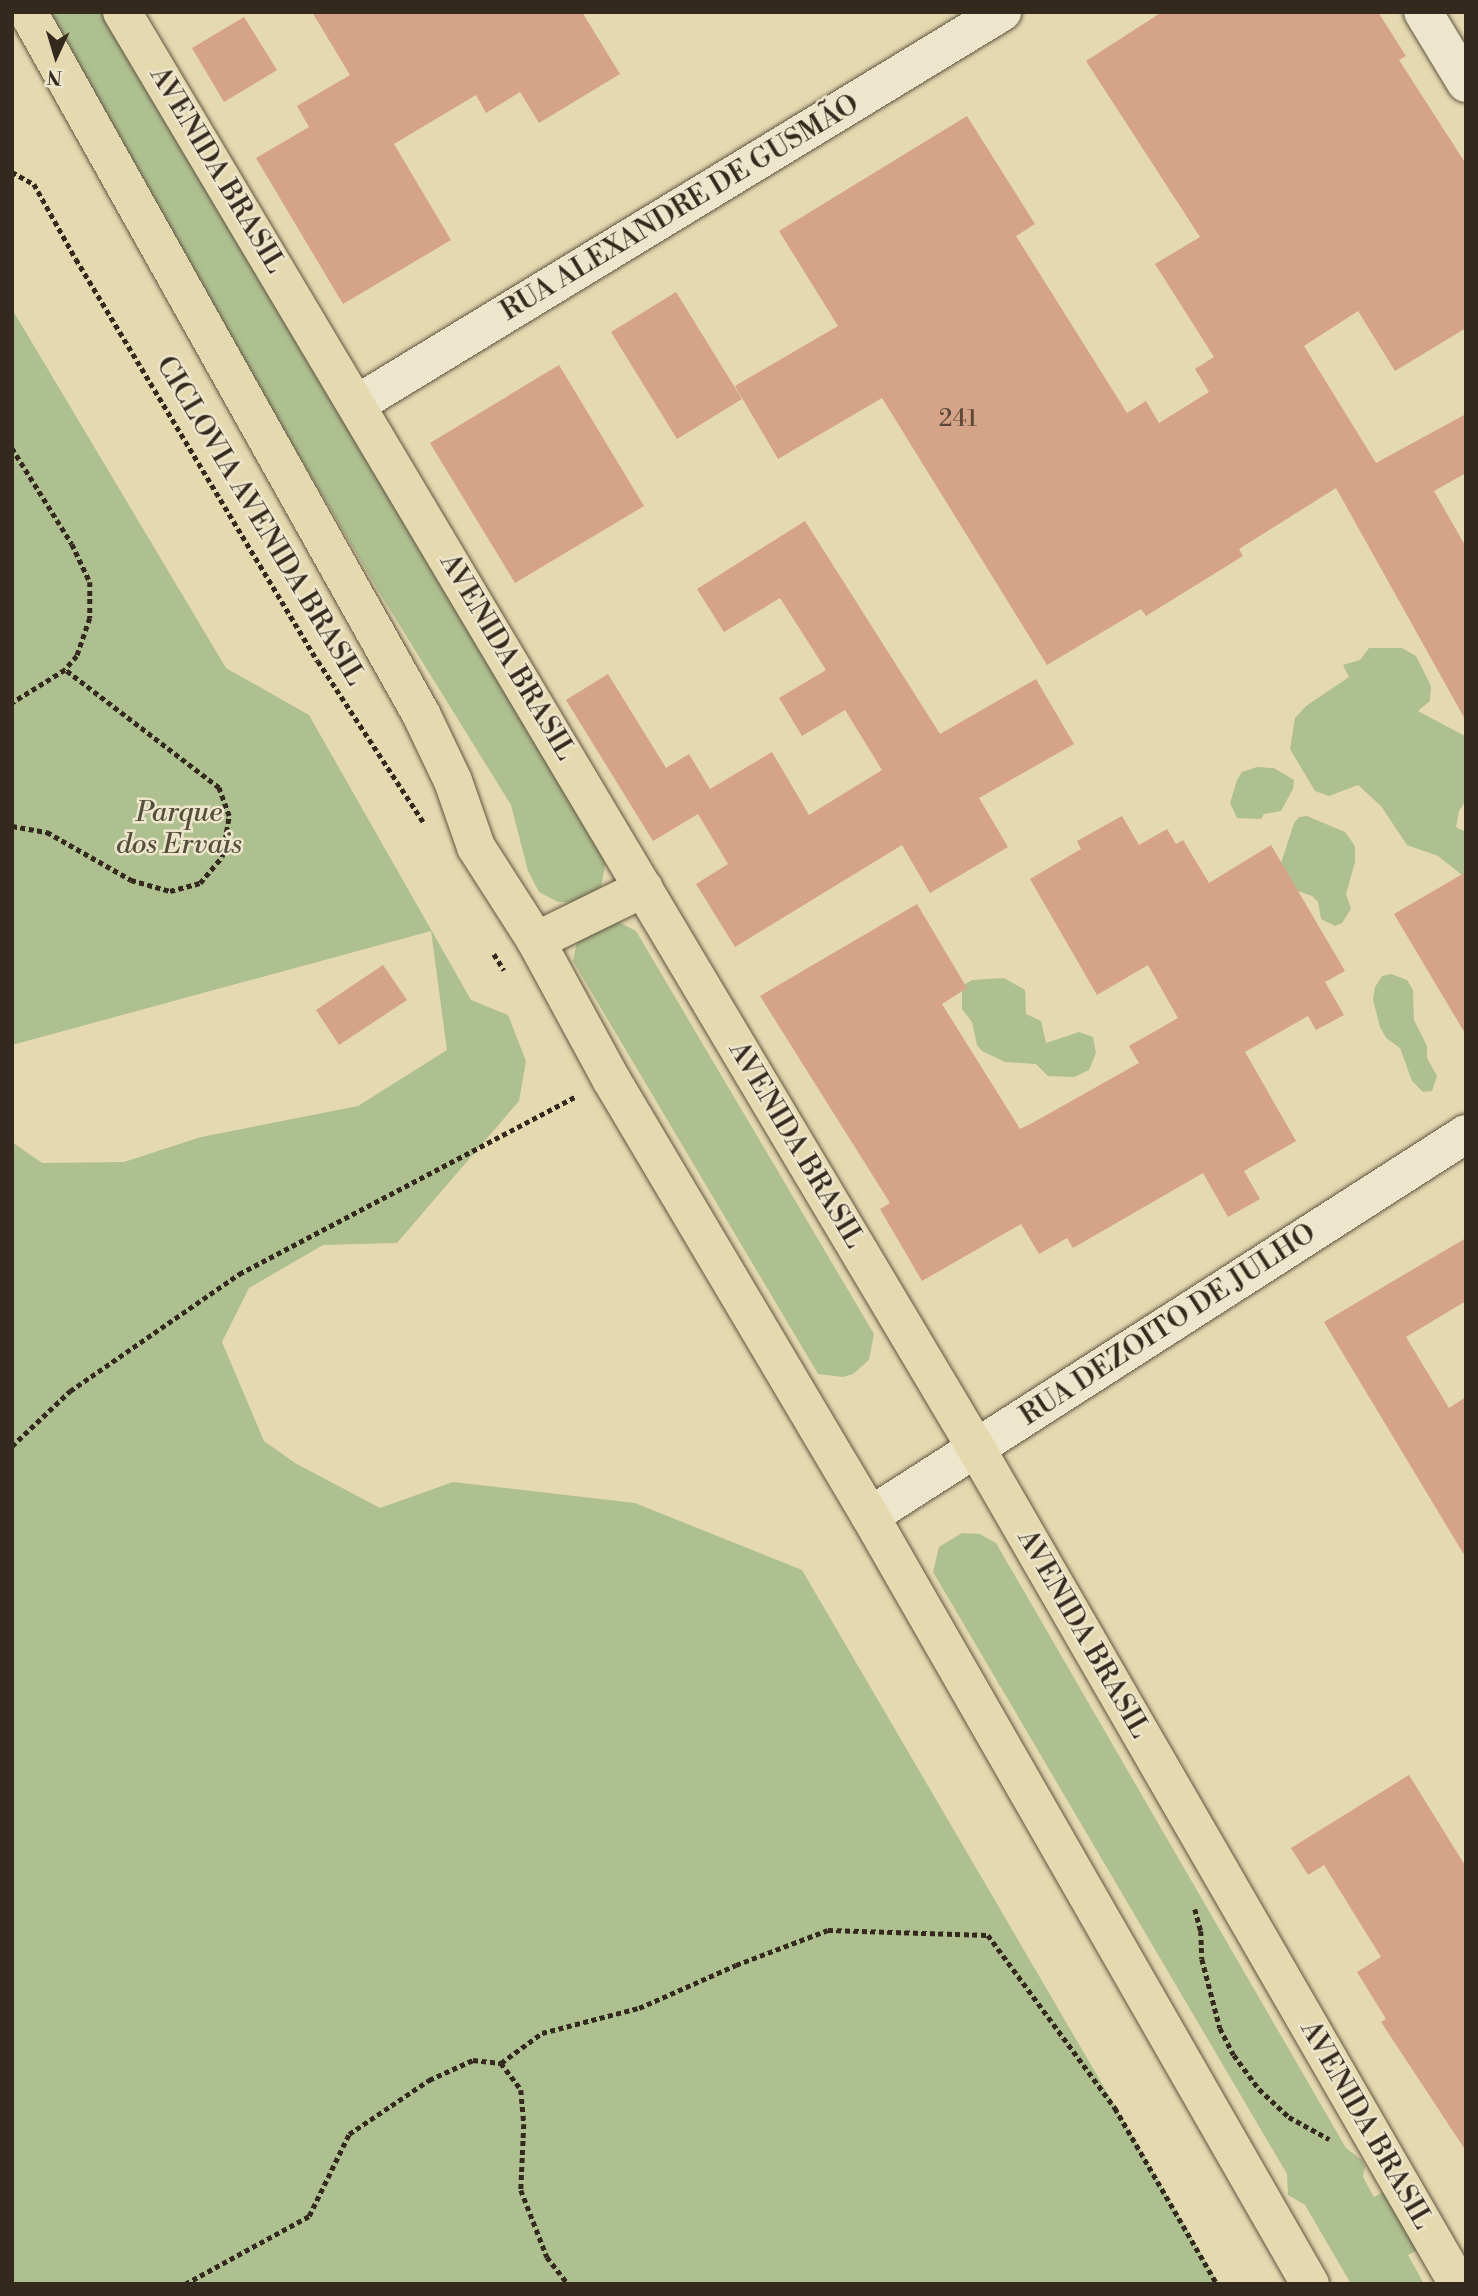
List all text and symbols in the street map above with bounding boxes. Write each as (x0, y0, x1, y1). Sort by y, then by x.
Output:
north arrow (21, 21, 91, 91)
street label: AVENIDA BRASIL (142, 61, 292, 279)
text: N (46, 64, 63, 89)
street label: RUA ALEXANDRE DE GUSMÃO (495, 88, 865, 328)
street label: CICLOVIA AVENIDA BRASIL (148, 350, 372, 692)
house number: 241 (939, 406, 977, 434)
street label: AVENIDA BRASIL (432, 548, 582, 766)
park label: Parque dos Ervais (116, 796, 242, 862)
street label: AVENIDA BRASIL (721, 1036, 871, 1254)
street label: RUA DEZOITO DE JULHO (1014, 1217, 1322, 1433)
street label: AVENIDA BRASIL (1010, 1524, 1156, 1744)
street label: AVENIDA BRASIL (1293, 2015, 1439, 2235)

